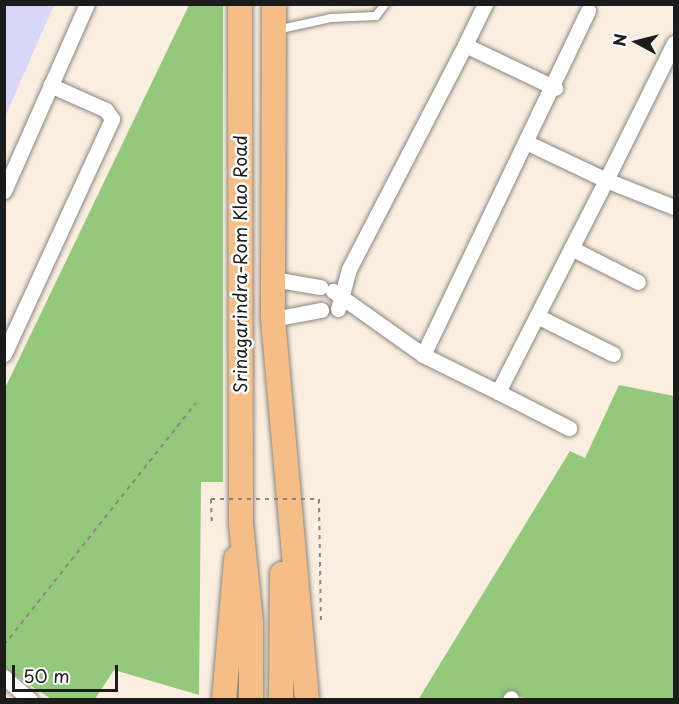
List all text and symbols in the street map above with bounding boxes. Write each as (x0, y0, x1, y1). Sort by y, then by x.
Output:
north arrow (607, 12, 667, 72)
text: N (606, 32, 632, 48)
street label: Srinagarindra-Rom Klao Road (229, 134, 251, 394)
scale bar (15, 653, 122, 691)
text: 50 m (23, 662, 70, 689)

